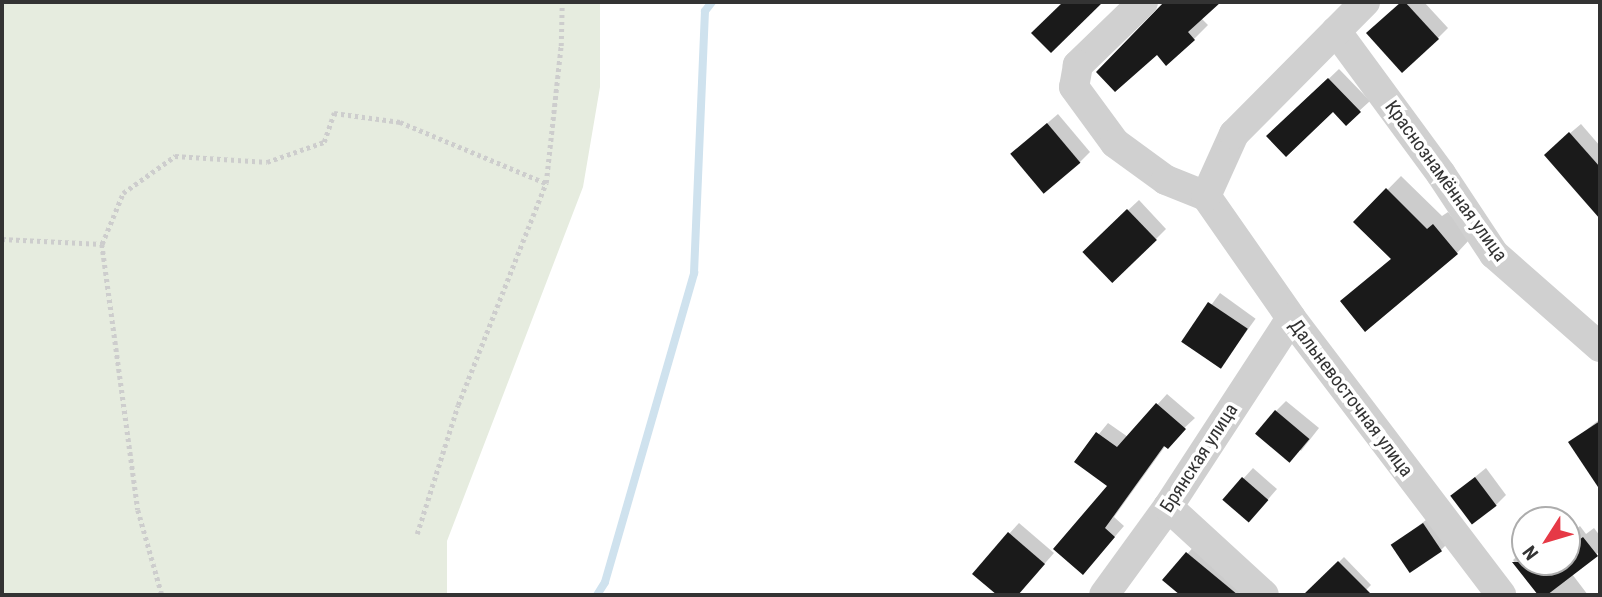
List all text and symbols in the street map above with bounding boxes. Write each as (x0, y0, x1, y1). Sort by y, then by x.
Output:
street label: Краснознамённая улица (1380, 96, 1512, 266)
street label: Дальневосточная улица (1284, 315, 1418, 481)
street label: Брянская улица (1155, 399, 1243, 517)
north arrow (1511, 506, 1581, 576)
text: N (1518, 541, 1543, 564)

